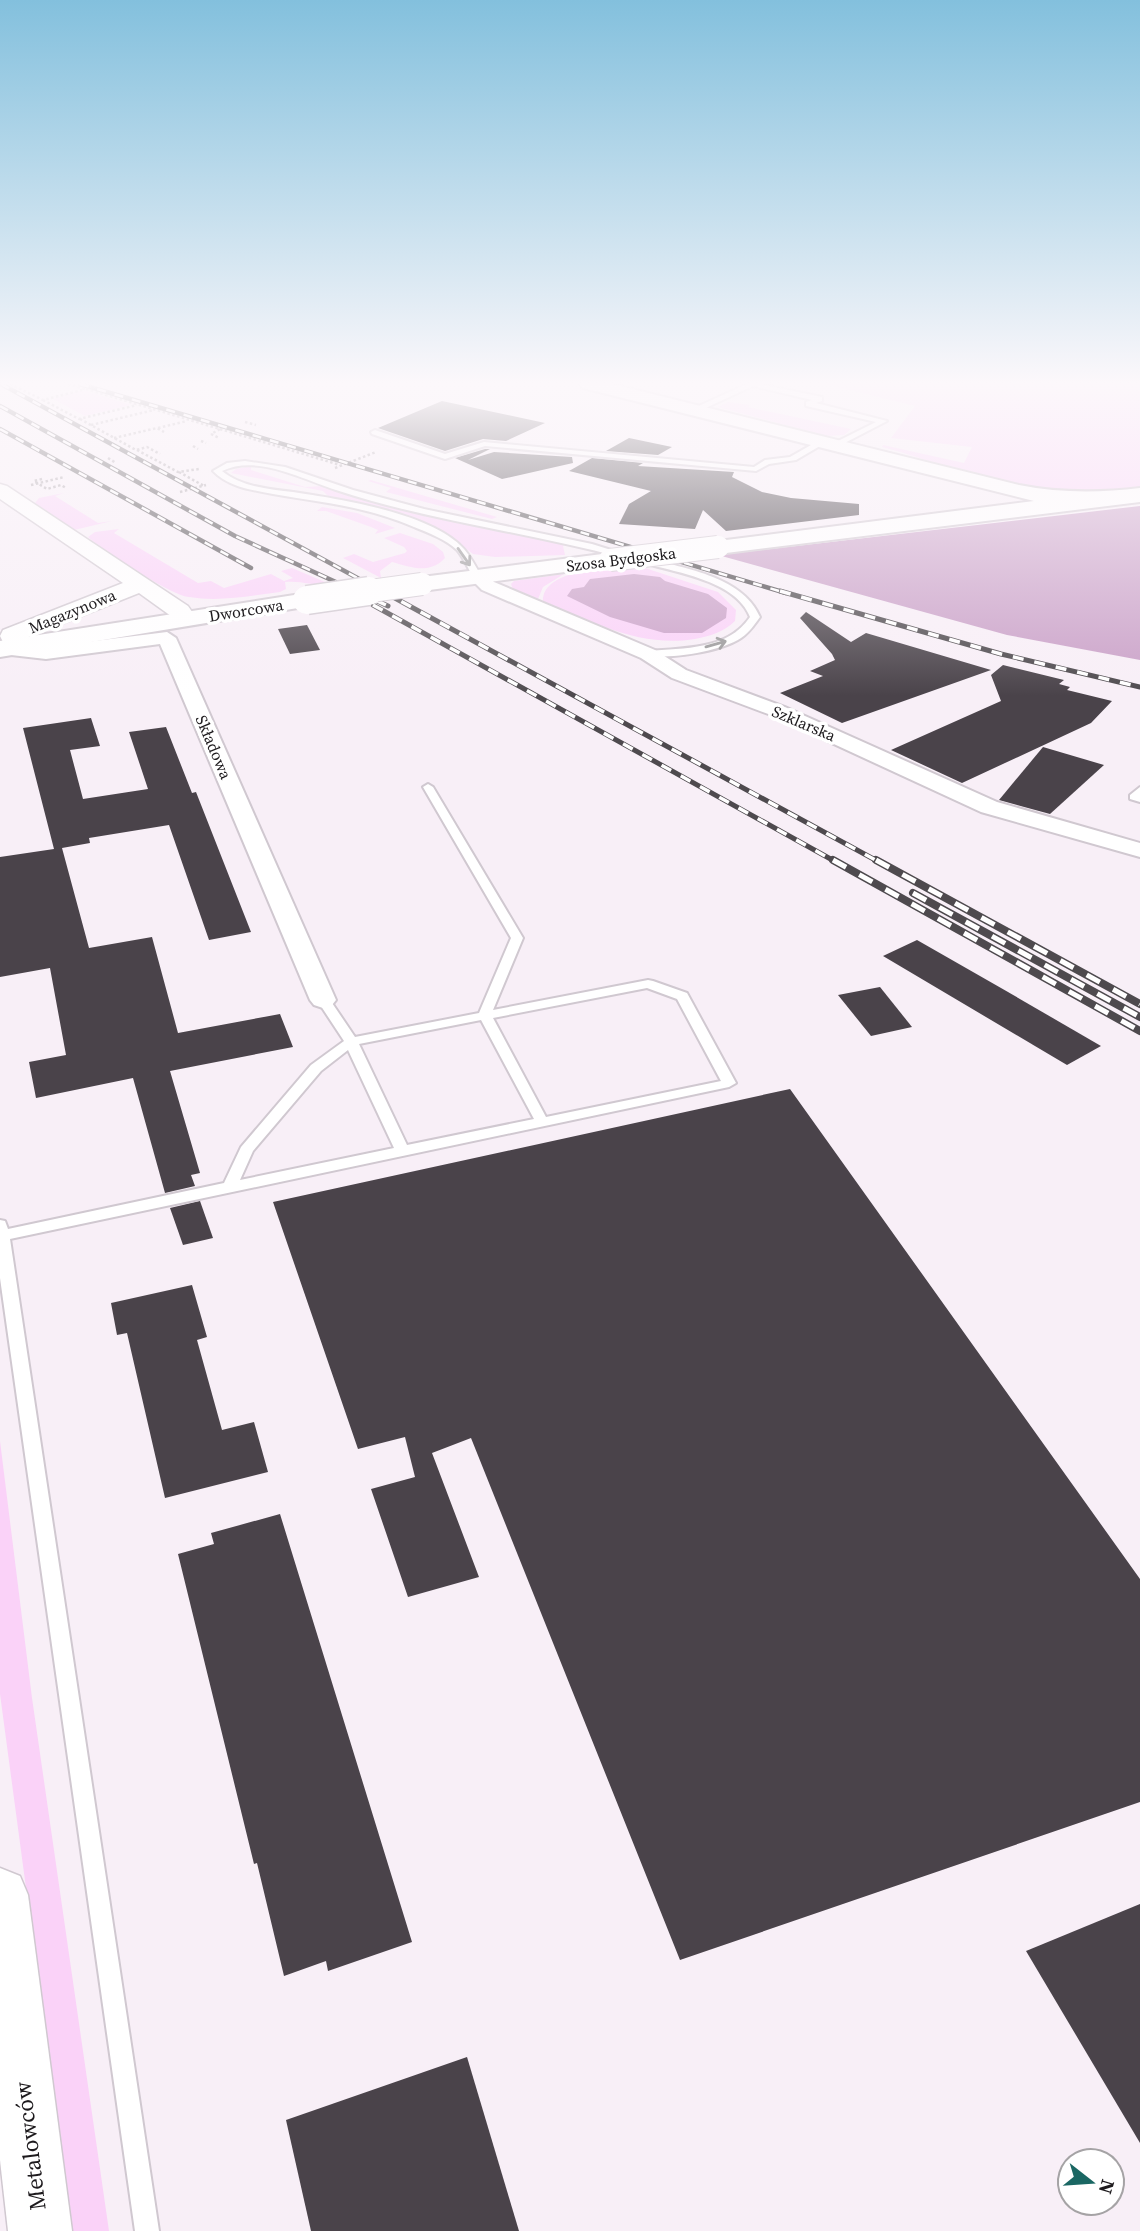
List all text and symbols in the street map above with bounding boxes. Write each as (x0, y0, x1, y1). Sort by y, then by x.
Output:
street label: Szosa Bydgoska (565, 541, 678, 577)
one-way arrow (457, 547, 471, 566)
street label: Magazynowa (25, 583, 120, 638)
street label: Dworcowa (207, 593, 286, 627)
one-way arrow (705, 636, 727, 649)
street label: Szklarska (769, 700, 840, 747)
street label: Składowa (191, 712, 238, 783)
street label: Metalowców (6, 2080, 54, 2212)
north arrow (1056, 2147, 1126, 2217)
text: N (1093, 2177, 1122, 2198)

